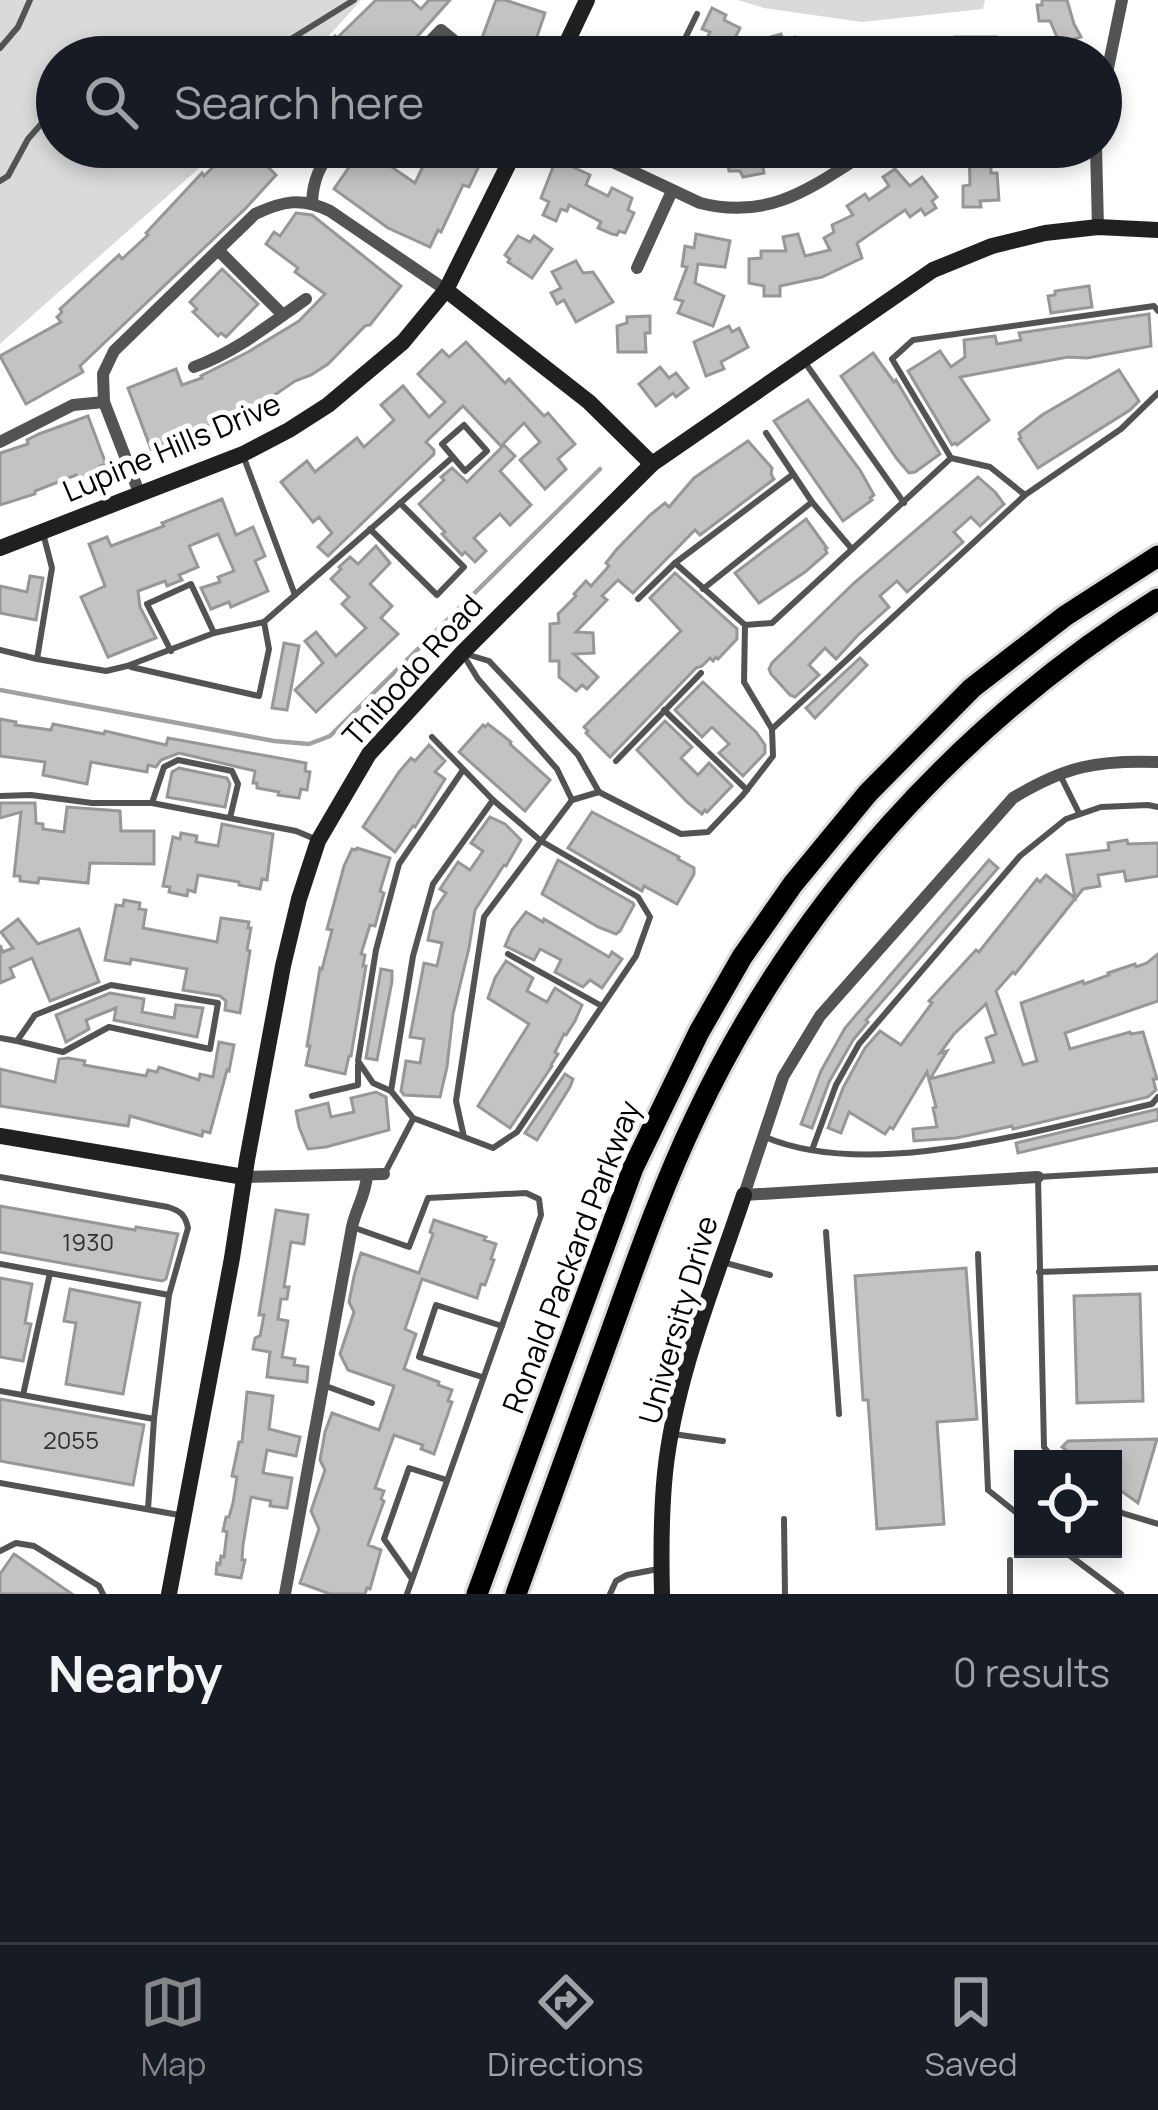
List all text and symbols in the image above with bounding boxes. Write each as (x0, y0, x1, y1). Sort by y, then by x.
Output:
search box (36, 36, 1122, 168)
icon: search (78, 69, 144, 135)
text: Search here (174, 71, 424, 133)
street label: Lupine Hills Drive (56, 382, 286, 511)
street label: Thibodo Road (333, 585, 491, 755)
street label: Ronald Packard Parkway (492, 1094, 649, 1419)
street label: University Drive (628, 1211, 727, 1428)
house number: 1930 (62, 1225, 114, 1258)
house number: 2055 (43, 1423, 99, 1456)
map controls (1014, 1450, 1122, 1558)
button: locate (1014, 1450, 1122, 1558)
text: Nearby (48, 1638, 223, 1707)
text: 0 results (953, 1645, 1110, 1699)
tab: Map (140, 1969, 206, 2086)
tab: Directions (487, 1969, 644, 2086)
tab: Saved (925, 1969, 1018, 2086)

